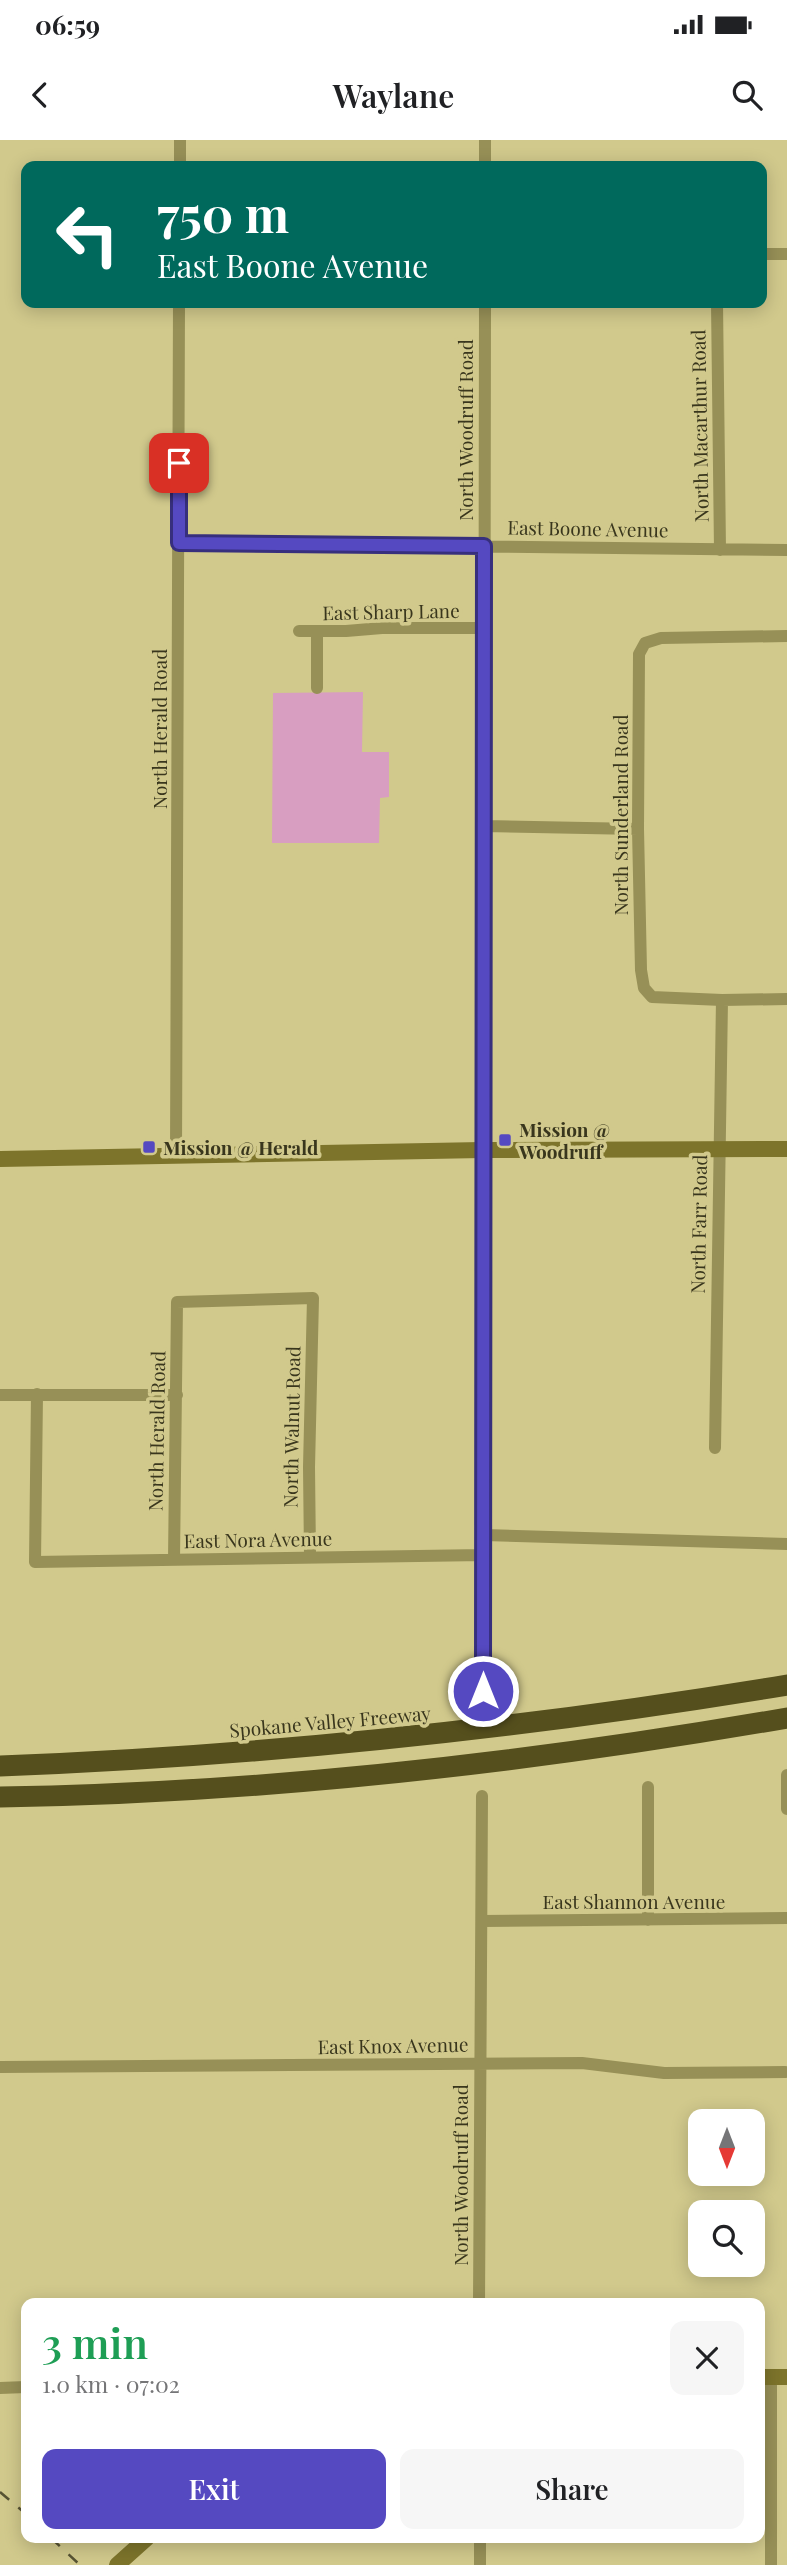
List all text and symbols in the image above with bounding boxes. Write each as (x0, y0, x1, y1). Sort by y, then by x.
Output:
text: 06:59 (35, 7, 100, 42)
text: Waylane (333, 73, 454, 116)
icon: back (21, 76, 59, 114)
icon: search (728, 76, 766, 114)
text: 750 m (157, 180, 289, 245)
icon: left (42, 189, 133, 280)
text: East Boone Avenue (157, 243, 428, 286)
street label: North Macarthur Road (684, 329, 714, 523)
street label: North Woodruff Road (452, 339, 478, 521)
pin (149, 433, 209, 493)
icon: arrive (160, 444, 198, 482)
street label: East Boone Avenue (507, 514, 669, 542)
street label: East Sharp Lane (322, 597, 460, 625)
street label: North Herald Road (146, 649, 172, 809)
street label: North Sunderland Road (607, 714, 633, 916)
place label: Mission @ Woodruff (518, 1116, 610, 1164)
marker: Mission @ Woodruff (497, 1132, 513, 1148)
place label: Mission @ Herald (163, 1134, 319, 1160)
marker: Mission @ Herald (141, 1139, 157, 1155)
street label: North Farr Road (684, 1154, 712, 1294)
street label: North Walnut Road (277, 1346, 305, 1508)
street label: North Herald Road (142, 1351, 170, 1511)
street label: East Nora Avenue (183, 1525, 333, 1553)
position arrow (446, 1654, 520, 1728)
street label: Spokane Valley Freeway (228, 1699, 432, 1743)
street label: East Shannon Avenue (543, 1888, 725, 1914)
street label: East Knox Avenue (317, 2031, 469, 2059)
street label: North Woodruff Road (447, 2084, 473, 2266)
north arrow (688, 2109, 765, 2186)
map controls (688, 2109, 765, 2277)
button: search (688, 2200, 765, 2277)
text: 3 min (42, 2314, 148, 2370)
button: close (670, 2321, 744, 2395)
text: 1.0 km · 07:02 (42, 2368, 180, 2399)
button: Exit (42, 2449, 386, 2529)
button: Share (400, 2449, 744, 2529)

